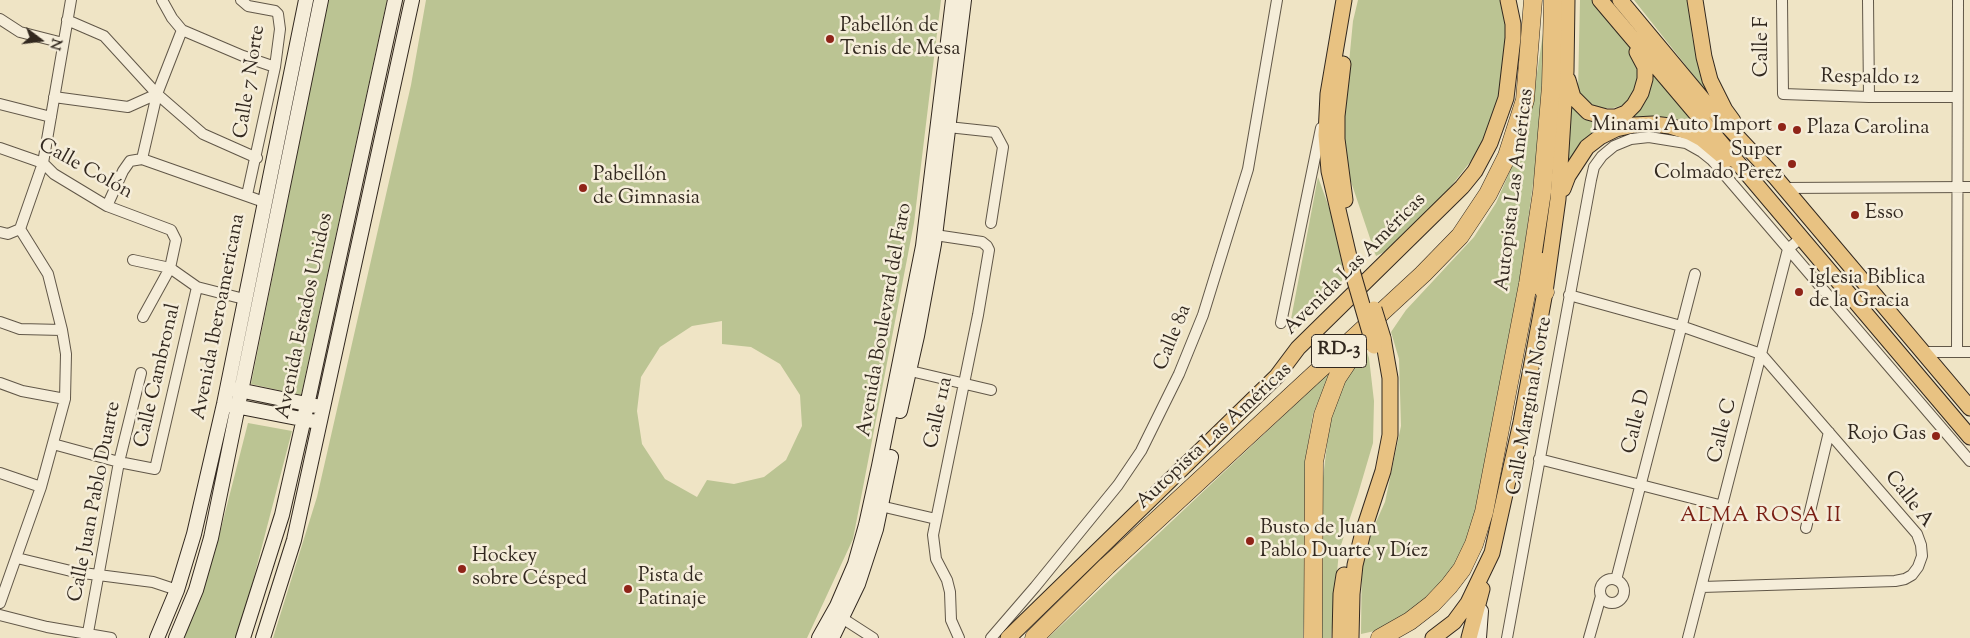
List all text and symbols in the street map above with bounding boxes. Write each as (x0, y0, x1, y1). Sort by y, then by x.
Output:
north arrow (15, 15, 65, 65)
place label: Pabellón de Tenis de Mesa (840, 16, 960, 63)
street label: Calle F (1752, 17, 1776, 77)
street label: Calle 7 Norte (230, 24, 272, 140)
marker: Pabellón de Tenis de Mesa (824, 33, 836, 45)
text: N (43, 36, 66, 52)
street label: Respaldo 12 (1820, 66, 1920, 92)
street label: Autopista Las Américas (1492, 87, 1540, 293)
place label: Minami Auto Import (1592, 115, 1772, 139)
place label: Plaza Carolina (1807, 118, 1930, 142)
marker: Minami Auto Import (1776, 121, 1788, 133)
marker: Plaza Carolina (1791, 124, 1803, 136)
street label: Calle Colón (34, 134, 136, 206)
place label: Super Colmado Perez (1654, 140, 1782, 187)
marker: Super Colmado Perez (1786, 158, 1798, 170)
place label: Pabellón de Gimnasia (593, 165, 700, 212)
marker: Pabellón de Gimnasia (577, 182, 589, 194)
street label: Avenida Las Américas (1280, 189, 1432, 341)
street label: Avenida Boulevard del Faro (854, 201, 918, 439)
place label: Esso (1865, 203, 1904, 227)
marker: Esso (1849, 209, 1861, 221)
street label: Avenida Estados Unidos (272, 211, 340, 421)
street label: Avenida Iberoamericana (188, 212, 252, 422)
place label: Iglesia Biblica de la Gracia (1809, 268, 1925, 315)
marker: Iglesia Biblica de la Gracia (1793, 286, 1805, 298)
street label: Calle Cambronal (131, 302, 187, 450)
street label: Calle 8a (1150, 302, 1198, 374)
street label: Calle Marginal Norte (1503, 315, 1559, 497)
road number: RD-3 (1312, 334, 1366, 368)
street label: Autopista Las Américas (1132, 359, 1298, 515)
street label: Calle 11a (921, 375, 959, 451)
street label: Calle D (1618, 387, 1658, 457)
street label: Calle C (1704, 396, 1744, 466)
street label: Calle Juan Pablo Duarte (65, 400, 127, 604)
place label: Rojo Gas (1847, 424, 1926, 448)
marker: Rojo Gas (1930, 430, 1942, 442)
street label: Calle A (1878, 467, 1938, 533)
district label: ALMA ROSA II (1678, 504, 1844, 530)
place label: Busto de Juan Pablo Duarte y Díez (1260, 518, 1428, 565)
marker: Busto de Juan Pablo Duarte y Díez (1244, 535, 1256, 547)
place label: Hockey sobre Césped (472, 546, 587, 593)
marker: Hockey sobre Césped (456, 563, 468, 575)
place label: Pista de Patinaje (638, 566, 706, 613)
marker: Pista de Patinaje (622, 583, 634, 595)

